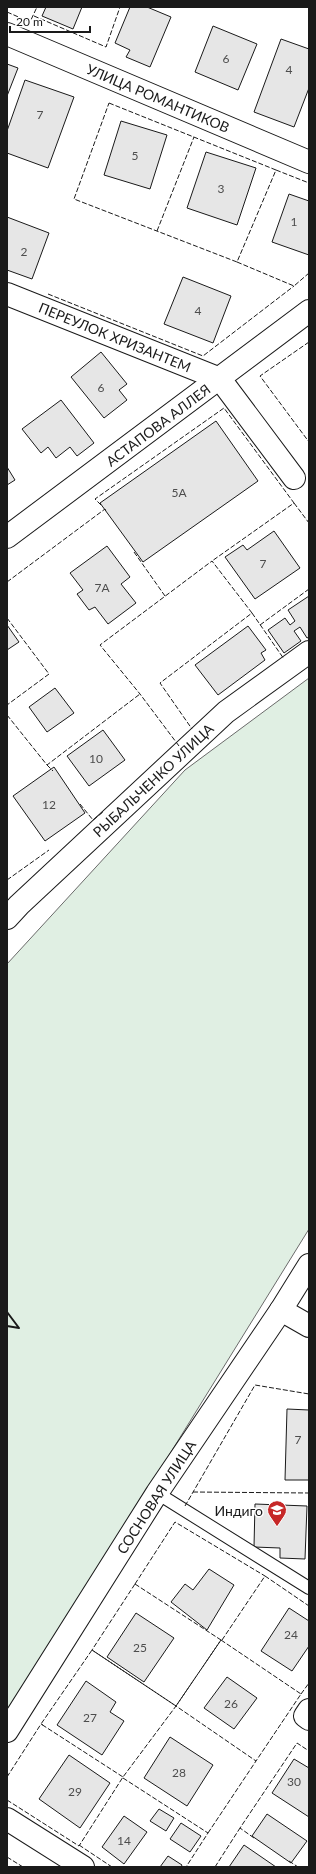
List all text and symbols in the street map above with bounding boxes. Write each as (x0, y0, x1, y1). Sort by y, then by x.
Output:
scale bar (10, 8, 90, 34)
text: 20 m (16, 14, 43, 29)
house number: 6 (223, 51, 230, 66)
street label: УЛИЦА РОМАНТИКОВ (84, 60, 232, 136)
house number: 4 (286, 62, 293, 77)
house number: 7 (37, 107, 44, 122)
house number: 5 (132, 148, 139, 163)
house number: 3 (218, 181, 225, 196)
house number: 1 (291, 214, 298, 229)
house number: 2 (21, 244, 28, 259)
street label: ПЕРЕУЛОК ХРИЗАНТЕМ (36, 299, 194, 375)
house number: 4 (195, 303, 202, 318)
house number: 6 (98, 380, 105, 395)
street label: АСТАПОВА АЛЛЕЯ (103, 380, 213, 470)
house number: 5А (171, 485, 187, 500)
house number: 7 (260, 556, 267, 571)
house number: 7А (94, 580, 110, 595)
street label: РЫБАЛЬЧЕНКО УЛИЦА (89, 719, 217, 840)
house number: 10 (89, 751, 103, 766)
house number: 12 (42, 797, 56, 812)
house number: 7 (295, 1432, 302, 1447)
street label: СОСНОВАЯ УЛИЦА (113, 1437, 199, 1557)
school or university icon: Индиго (266, 1499, 288, 1527)
place label: Индиго (214, 1502, 263, 1519)
house number: 24 (284, 1627, 298, 1642)
house number: 25 (133, 1640, 147, 1655)
house number: 26 (224, 1696, 238, 1711)
house number: 27 (83, 1710, 97, 1725)
house number: 28 (172, 1765, 186, 1780)
house number: 30 (287, 1774, 301, 1789)
house number: 29 (68, 1784, 82, 1799)
house number: 14 (117, 1833, 131, 1848)

